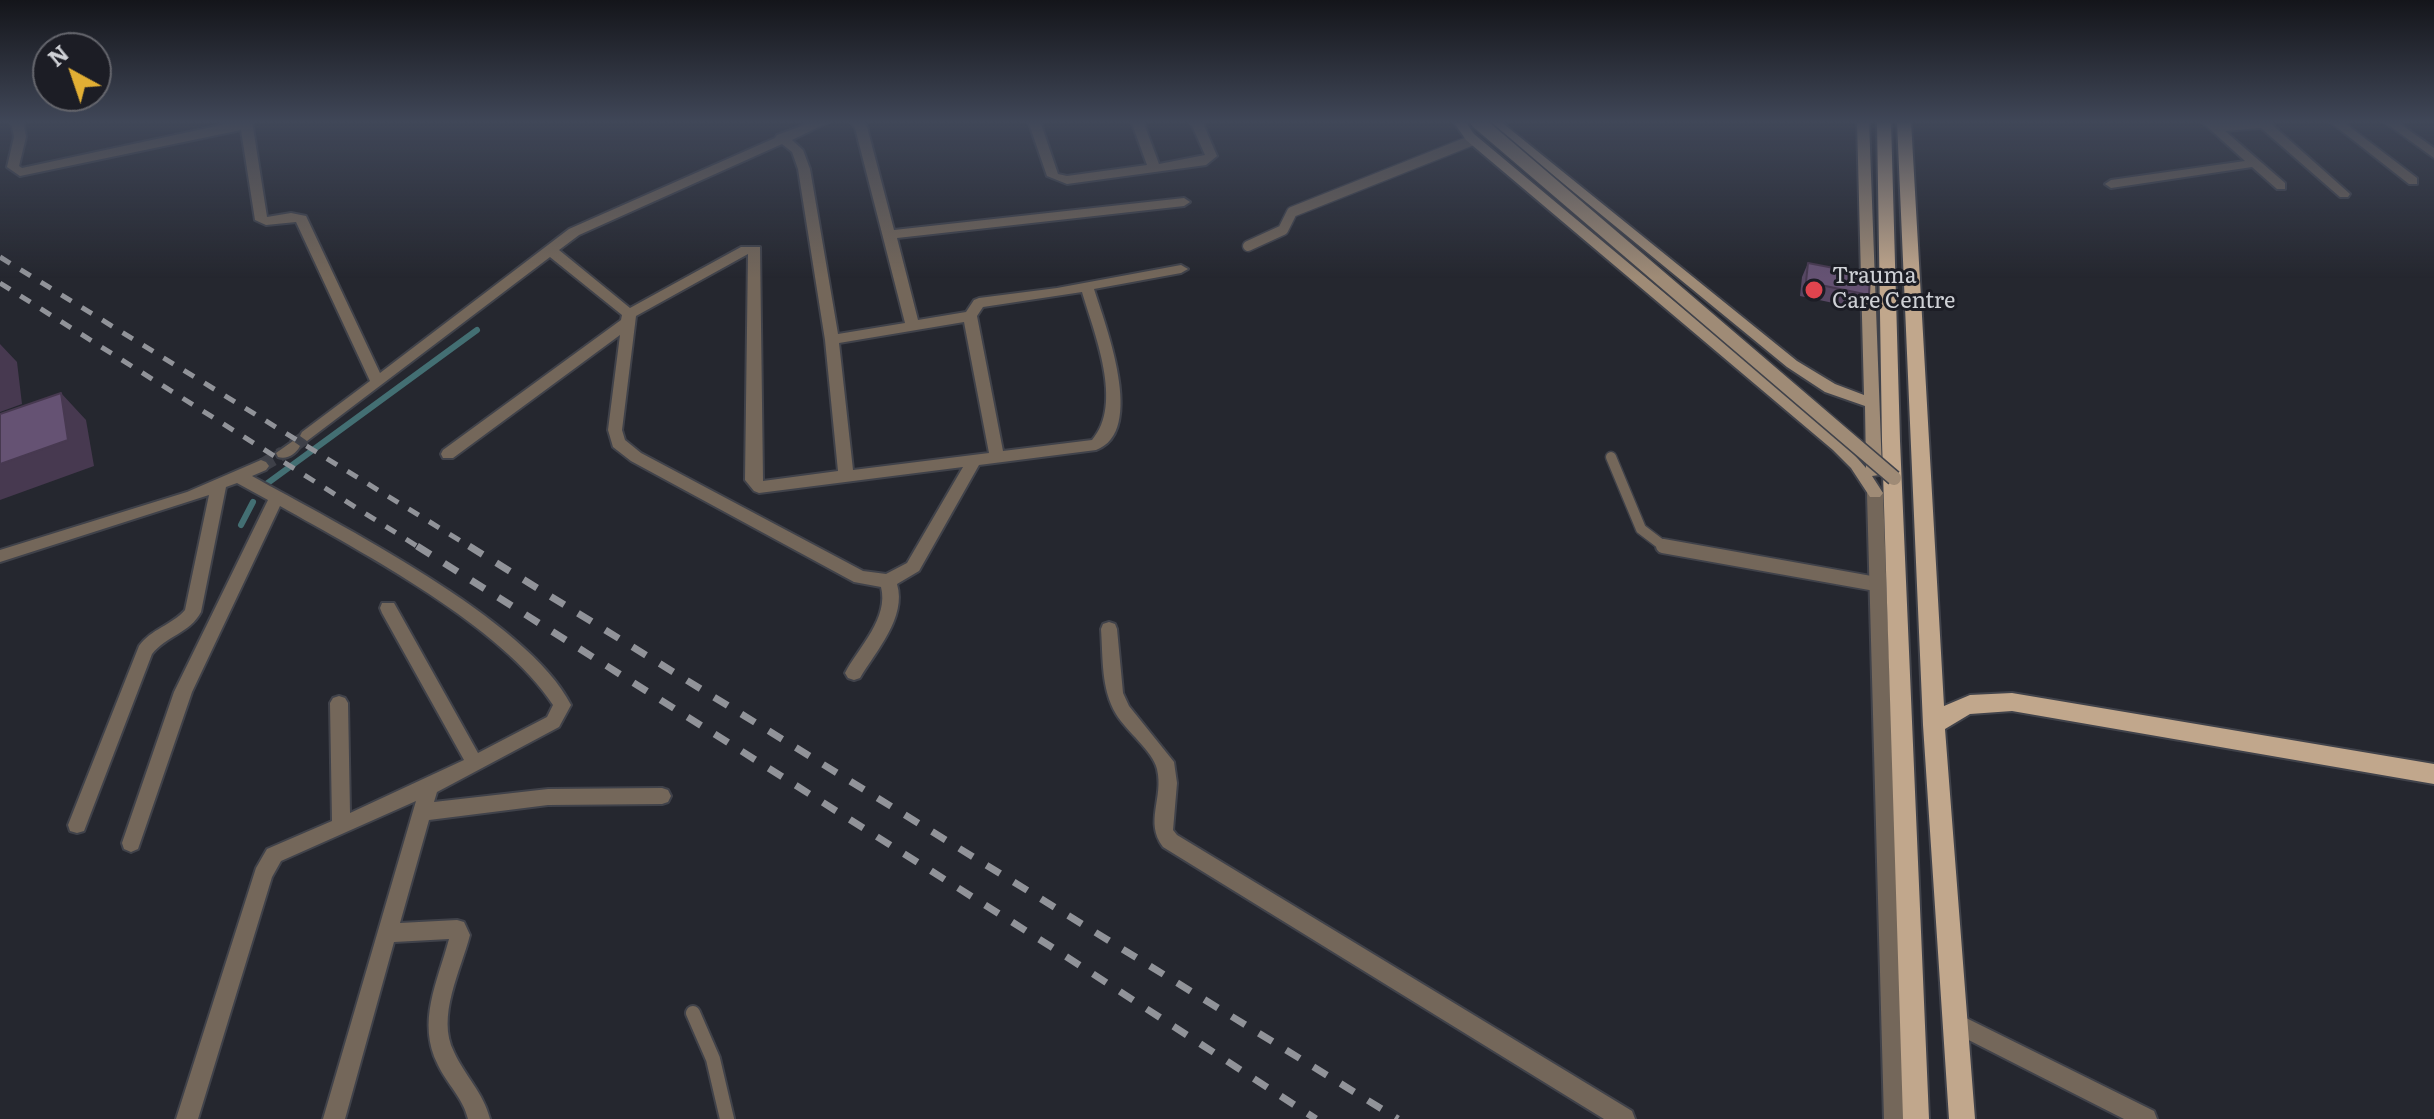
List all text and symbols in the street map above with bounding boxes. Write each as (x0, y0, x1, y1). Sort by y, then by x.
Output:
north arrow (32, 32, 112, 112)
text: N (40, 36, 75, 73)
place label: Trauma Care Centre (1832, 264, 1955, 316)
marker: Trauma Care Centre (1803, 279, 1825, 301)

